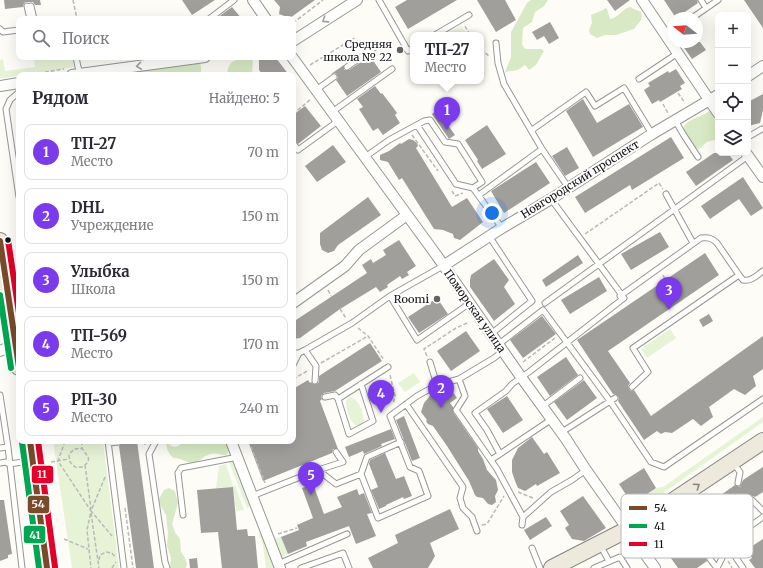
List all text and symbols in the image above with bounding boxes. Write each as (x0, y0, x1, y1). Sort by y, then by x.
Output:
north arrow (667, 12, 703, 48)
map controls (715, 12, 751, 156)
button: + (715, 12, 751, 48)
search box (16, 16, 296, 60)
one-way arrow (322, 16, 329, 23)
icon: search (30, 27, 52, 49)
text: Поиск (62, 29, 109, 48)
popup (410, 32, 484, 84)
place label: Средняя школа № 22 (323, 37, 392, 64)
text: ТП-27 (424, 40, 470, 59)
marker: Средняя школа № 22 (395, 45, 405, 55)
button: − (715, 48, 751, 84)
text: Место (424, 59, 466, 76)
one-way arrow (136, 61, 142, 70)
button: locate (715, 84, 751, 120)
text: Рядом (32, 87, 88, 109)
text: Найдено: 5 (209, 90, 280, 107)
pin: 1 (434, 97, 460, 130)
button: layers (715, 120, 751, 156)
text: ТП-27 (71, 134, 116, 153)
street label: Новгородский проспект (518, 137, 642, 221)
text: 1 (43, 144, 49, 161)
text: 70 m (248, 144, 279, 161)
text: Место (71, 153, 113, 170)
text: DHL (71, 198, 104, 217)
your location (482, 203, 502, 223)
text: 2 (42, 208, 50, 225)
text: 150 m (242, 208, 279, 225)
text: Учреждение (71, 217, 153, 234)
unlabelled marker (3, 235, 13, 245)
text: Улыбка (71, 262, 130, 281)
street label: Поморская улица (441, 267, 509, 355)
text: 3 (42, 272, 50, 289)
text: 150 m (242, 272, 279, 289)
pin: 3 (656, 277, 682, 310)
text: Школа (71, 281, 115, 298)
place label: Roomi (394, 292, 429, 306)
marker: Roomi (432, 294, 442, 304)
text: ТП-569 (71, 326, 127, 345)
text: 4 (42, 336, 50, 353)
text: 170 m (242, 336, 279, 353)
text: Место (71, 345, 113, 362)
pin: 2 (428, 375, 454, 408)
pin: 4 (368, 380, 394, 413)
text: РП-30 (71, 390, 117, 409)
text: 5 (42, 400, 50, 417)
text: 240 m (239, 400, 279, 417)
text: Место (71, 409, 113, 426)
pin: 5 (298, 462, 324, 495)
line badge: 11 (31, 465, 54, 484)
text: 11 (37, 467, 47, 481)
one-way arrow (693, 483, 700, 490)
legend (621, 494, 753, 558)
line badge: 54 (27, 495, 50, 514)
text: 54 (31, 497, 45, 511)
text: 54 (654, 501, 667, 515)
text: 41 (654, 519, 665, 533)
line badge: 41 (23, 525, 46, 544)
text: 41 (29, 528, 41, 542)
text: 11 (654, 537, 664, 551)

